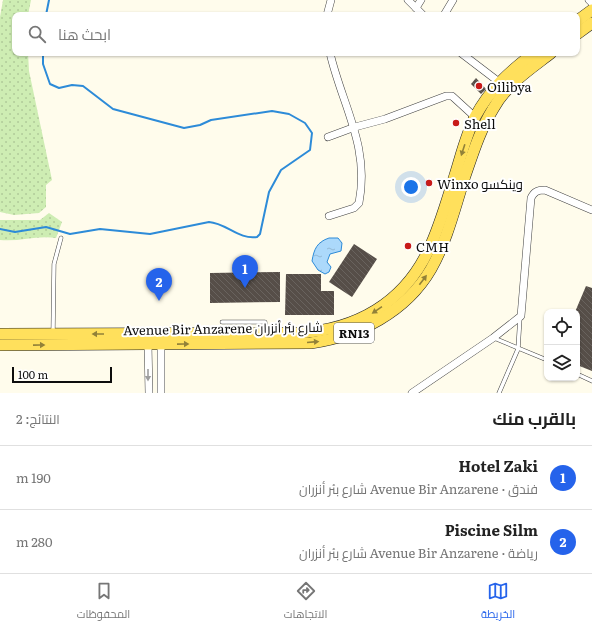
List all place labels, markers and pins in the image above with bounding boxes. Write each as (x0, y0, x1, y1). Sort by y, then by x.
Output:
place label: Oilibya (487, 77, 532, 96)
marker: Oilibya (474, 81, 484, 91)
place label: Shell (464, 114, 496, 133)
marker: Shell (451, 118, 461, 128)
place label: Winxo وينكسو (437, 174, 523, 193)
marker: Winxo وينكسو (424, 178, 434, 188)
place label: CMH (416, 237, 449, 256)
marker: CMH (403, 241, 413, 251)
pin: 1 (232, 255, 258, 288)
pin: 2 (146, 268, 172, 301)

